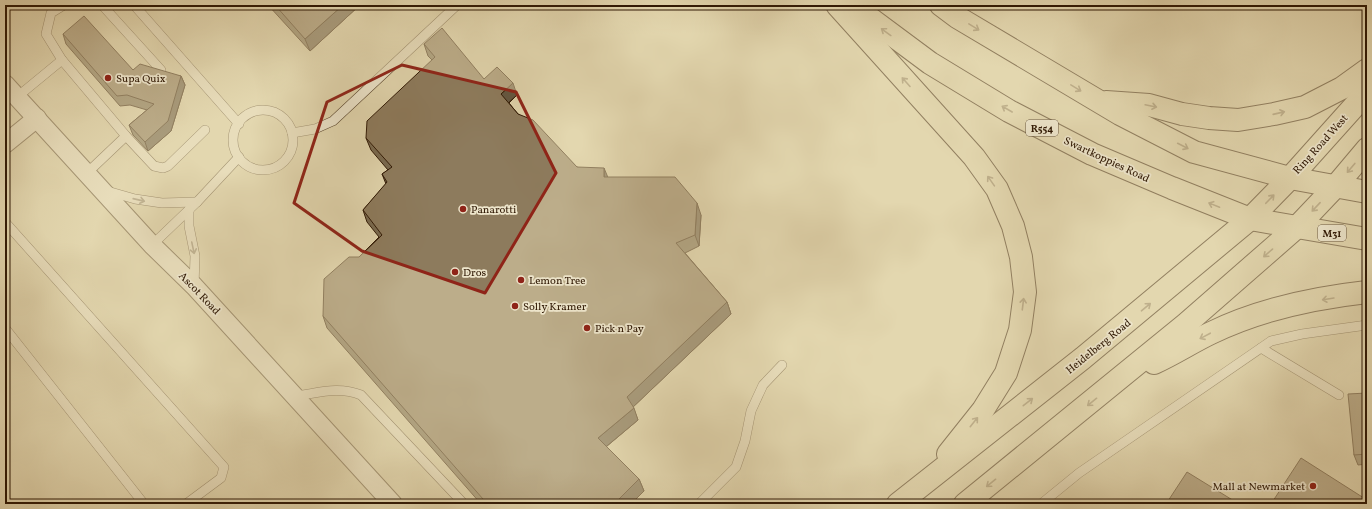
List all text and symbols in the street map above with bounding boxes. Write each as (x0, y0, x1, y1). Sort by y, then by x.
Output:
one-way arrow (968, 23, 980, 31)
one-way arrow (881, 27, 892, 36)
place label: Supa Quix (116, 72, 166, 87)
marker: Supa Quix (103, 73, 113, 83)
one-way arrow (902, 77, 911, 87)
one-way arrow (1070, 84, 1082, 92)
one-way arrow (1145, 103, 1158, 111)
one-way arrow (1001, 105, 1013, 113)
one-way arrow (1273, 108, 1286, 116)
street label: Ring Road West (1290, 112, 1352, 178)
road number: R554 (1026, 120, 1058, 136)
street label: Swartkoppies Road (1061, 134, 1152, 187)
one-way arrow (1176, 143, 1188, 150)
one-way arrow (1347, 162, 1356, 173)
one-way arrow (987, 175, 995, 186)
one-way arrow (1265, 194, 1275, 204)
one-way arrow (132, 196, 145, 204)
one-way arrow (1209, 201, 1221, 208)
one-way arrow (1311, 202, 1321, 212)
place label: Panarotti (471, 203, 516, 218)
marker: Panarotti (458, 204, 468, 214)
road number: M31 (1318, 225, 1346, 241)
one-way arrow (190, 241, 198, 254)
one-way arrow (1263, 249, 1273, 258)
place label: Dros (463, 266, 486, 281)
marker: Dros (450, 267, 460, 277)
street label: Ascot Road (175, 269, 223, 319)
place label: Lemon Tree (529, 274, 585, 289)
marker: Lemon Tree (516, 275, 526, 285)
one-way arrow (1322, 295, 1335, 303)
one-way arrow (1020, 298, 1027, 311)
place label: Solly Kramer (523, 300, 587, 315)
marker: Solly Kramer (510, 301, 520, 311)
one-way arrow (1141, 302, 1151, 311)
street label: Heidelberg Road (1063, 316, 1135, 378)
place label: Pick n Pay (595, 322, 644, 337)
marker: Pick n Pay (582, 323, 592, 333)
one-way arrow (1199, 333, 1211, 341)
one-way arrow (1086, 397, 1097, 406)
one-way arrow (1022, 398, 1033, 406)
one-way arrow (970, 416, 978, 427)
one-way arrow (985, 479, 996, 488)
place label: Mall at Newmarket (1213, 480, 1305, 495)
marker: Mall at Newmarket (1308, 481, 1318, 491)

